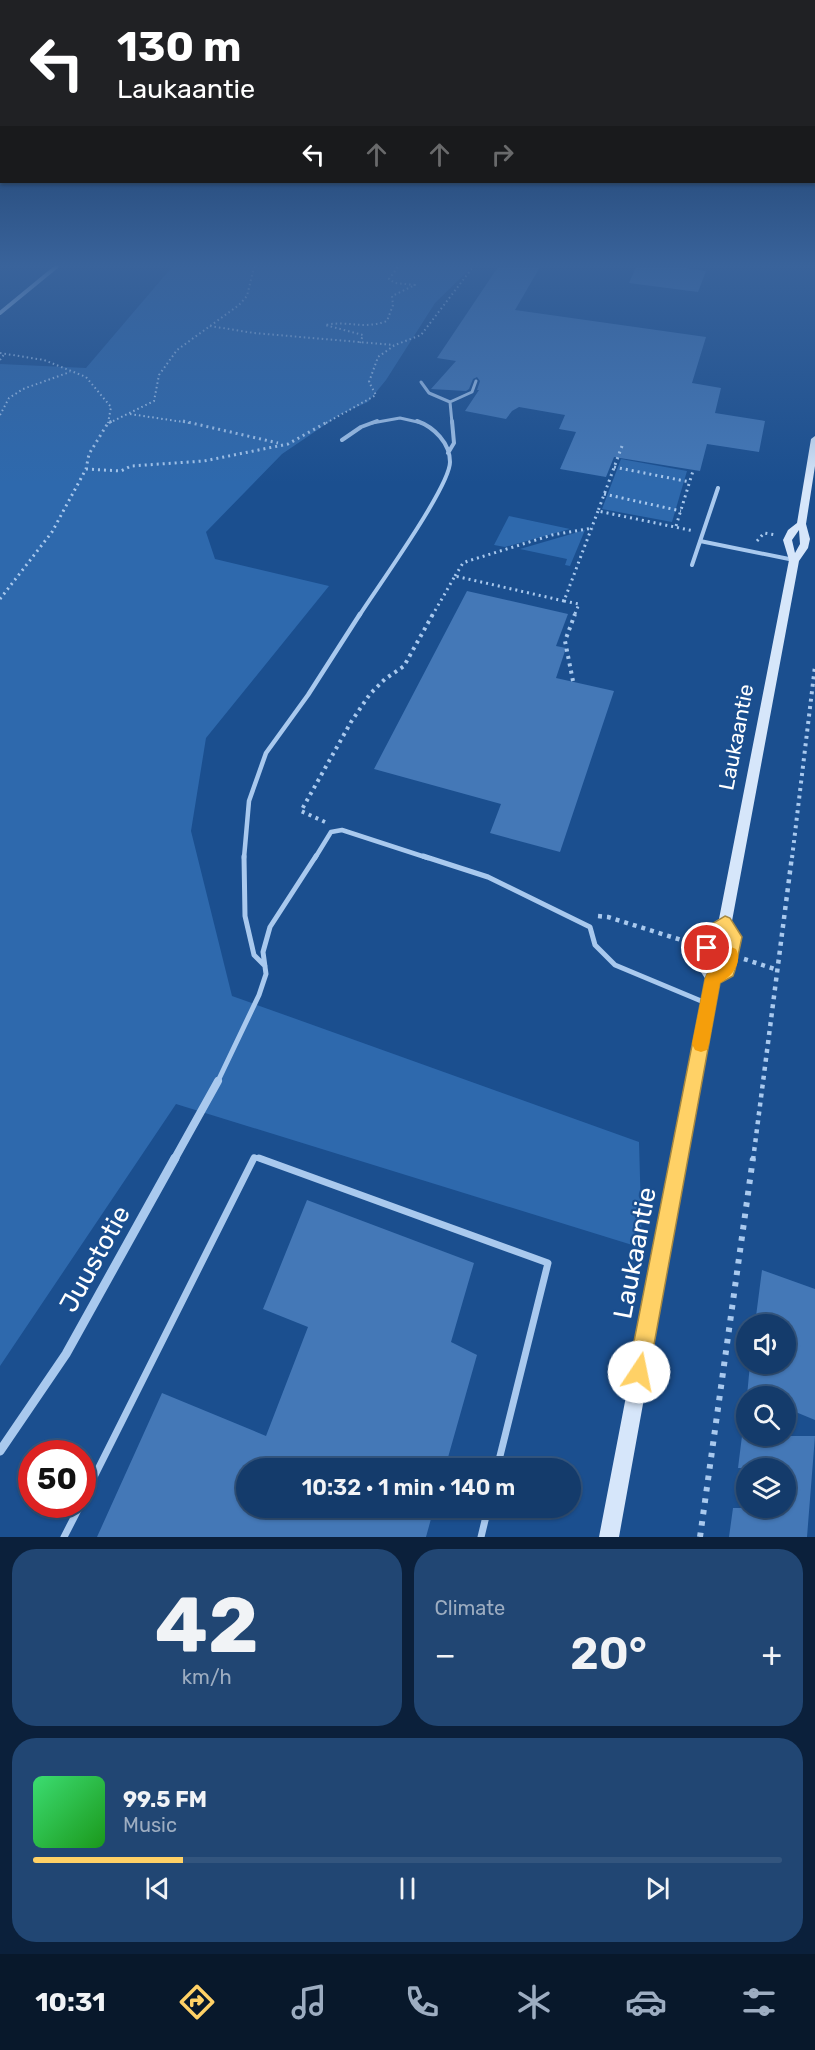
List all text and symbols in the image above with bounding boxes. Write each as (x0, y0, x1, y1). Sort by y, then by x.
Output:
text: 130 m (117, 22, 242, 72)
icon: left (18, 24, 96, 102)
text: Laukaantie (117, 73, 255, 105)
icon: left (297, 138, 330, 171)
icon: ahead (360, 138, 393, 171)
icon: ahead (423, 138, 456, 171)
icon: right (486, 138, 519, 171)
street label: Laukaantie (713, 682, 759, 792)
pin (681, 922, 732, 973)
icon: arrive (690, 931, 723, 964)
street label: Laukaantie (607, 1185, 663, 1321)
street label: Juustotie (53, 1200, 137, 1318)
map controls (736, 1314, 796, 1518)
button: sound (736, 1314, 796, 1374)
position arrow (607, 1340, 671, 1404)
button: search (736, 1386, 796, 1446)
speed limit sign: 50 (18, 1440, 96, 1518)
button: layers (736, 1458, 796, 1518)
text: 10:32 · 1 min · 140 m (302, 1474, 515, 1501)
text: 42 (155, 1579, 259, 1672)
text: Climate (435, 1596, 505, 1620)
text: 20° (570, 1627, 647, 1680)
text: − (435, 1635, 456, 1674)
text: + (761, 1635, 782, 1674)
text: km/h (182, 1665, 232, 1689)
text: 99.5 FM (123, 1786, 207, 1813)
text: Music (123, 1813, 177, 1837)
icon: previous (141, 1872, 174, 1905)
icon: pause (391, 1872, 424, 1905)
icon: next (641, 1872, 674, 1905)
icon: directions (176, 1981, 218, 2023)
icon: music (288, 1981, 330, 2023)
icon: phone (401, 1981, 443, 2023)
icon: climate (513, 1981, 555, 2023)
icon: car (625, 1981, 667, 2023)
icon: filters (738, 1981, 780, 2023)
text: 10:31 (35, 1986, 106, 2018)

